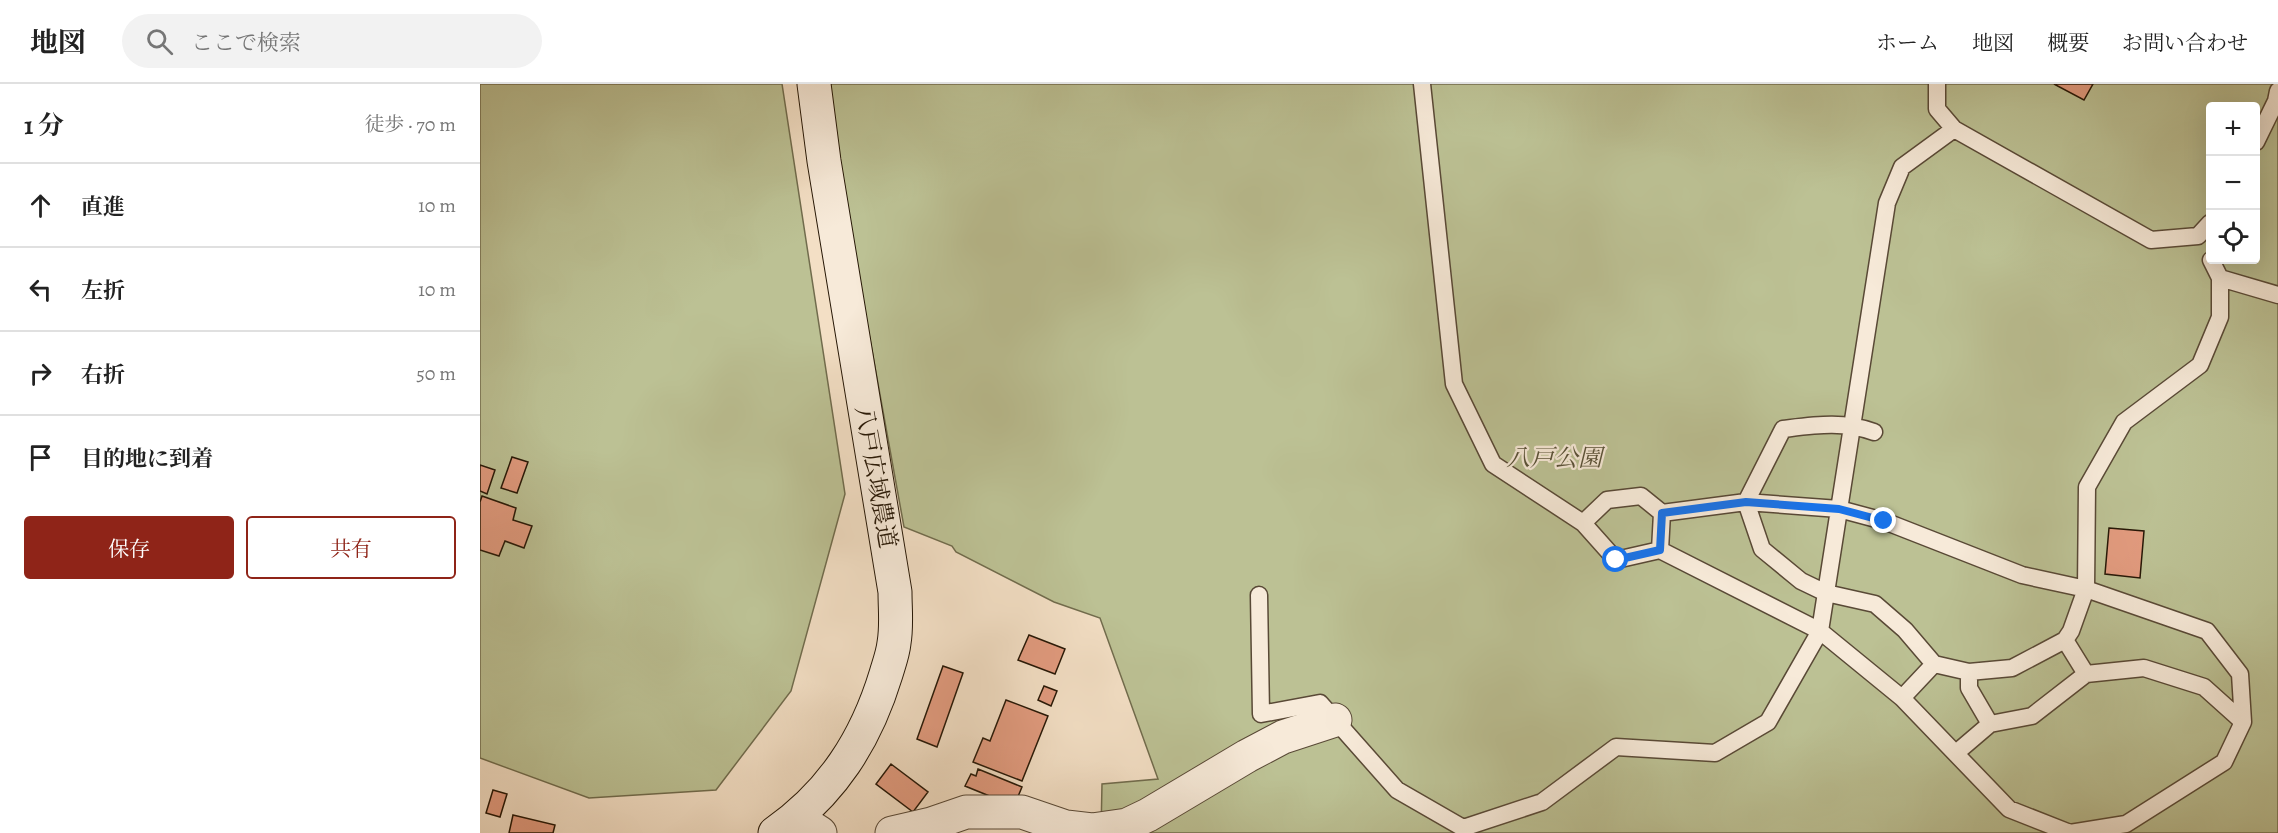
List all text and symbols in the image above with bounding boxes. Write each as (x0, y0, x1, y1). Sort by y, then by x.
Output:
search box (122, 14, 542, 68)
text: 地図 (30, 24, 86, 62)
icon: search (143, 25, 176, 58)
text: ここで検索 (191, 28, 301, 58)
text: ホーム (1876, 29, 1939, 57)
text: 地図 (1972, 29, 2014, 57)
text: 概要 (2047, 29, 2089, 57)
text: お問い合わせ (2122, 29, 2248, 57)
map controls (2206, 102, 2260, 264)
button: + (2206, 102, 2260, 156)
text: 1 分 (24, 108, 64, 143)
text: 徒歩 · 70 m (364, 111, 456, 138)
button: − (2206, 156, 2260, 210)
icon: ahead (24, 189, 57, 222)
text: 直進 (81, 192, 125, 222)
text: 10 m (418, 192, 456, 219)
button: locate (2206, 210, 2260, 264)
icon: left (24, 273, 57, 306)
text: 左折 (81, 276, 125, 306)
text: 10 m (418, 276, 456, 303)
icon: right (24, 357, 57, 390)
text: 右折 (81, 360, 125, 390)
text: 50 m (416, 360, 456, 387)
street label: 八戸広域農道 (848, 403, 904, 551)
icon: arrive (24, 441, 57, 474)
park label: 八戸公園 (1506, 442, 1606, 474)
text: 目的地に到着 (81, 444, 213, 474)
route end (1870, 507, 1896, 533)
button: 保存 (24, 516, 234, 579)
button: 共有 (246, 516, 456, 579)
route start (1602, 546, 1628, 572)

